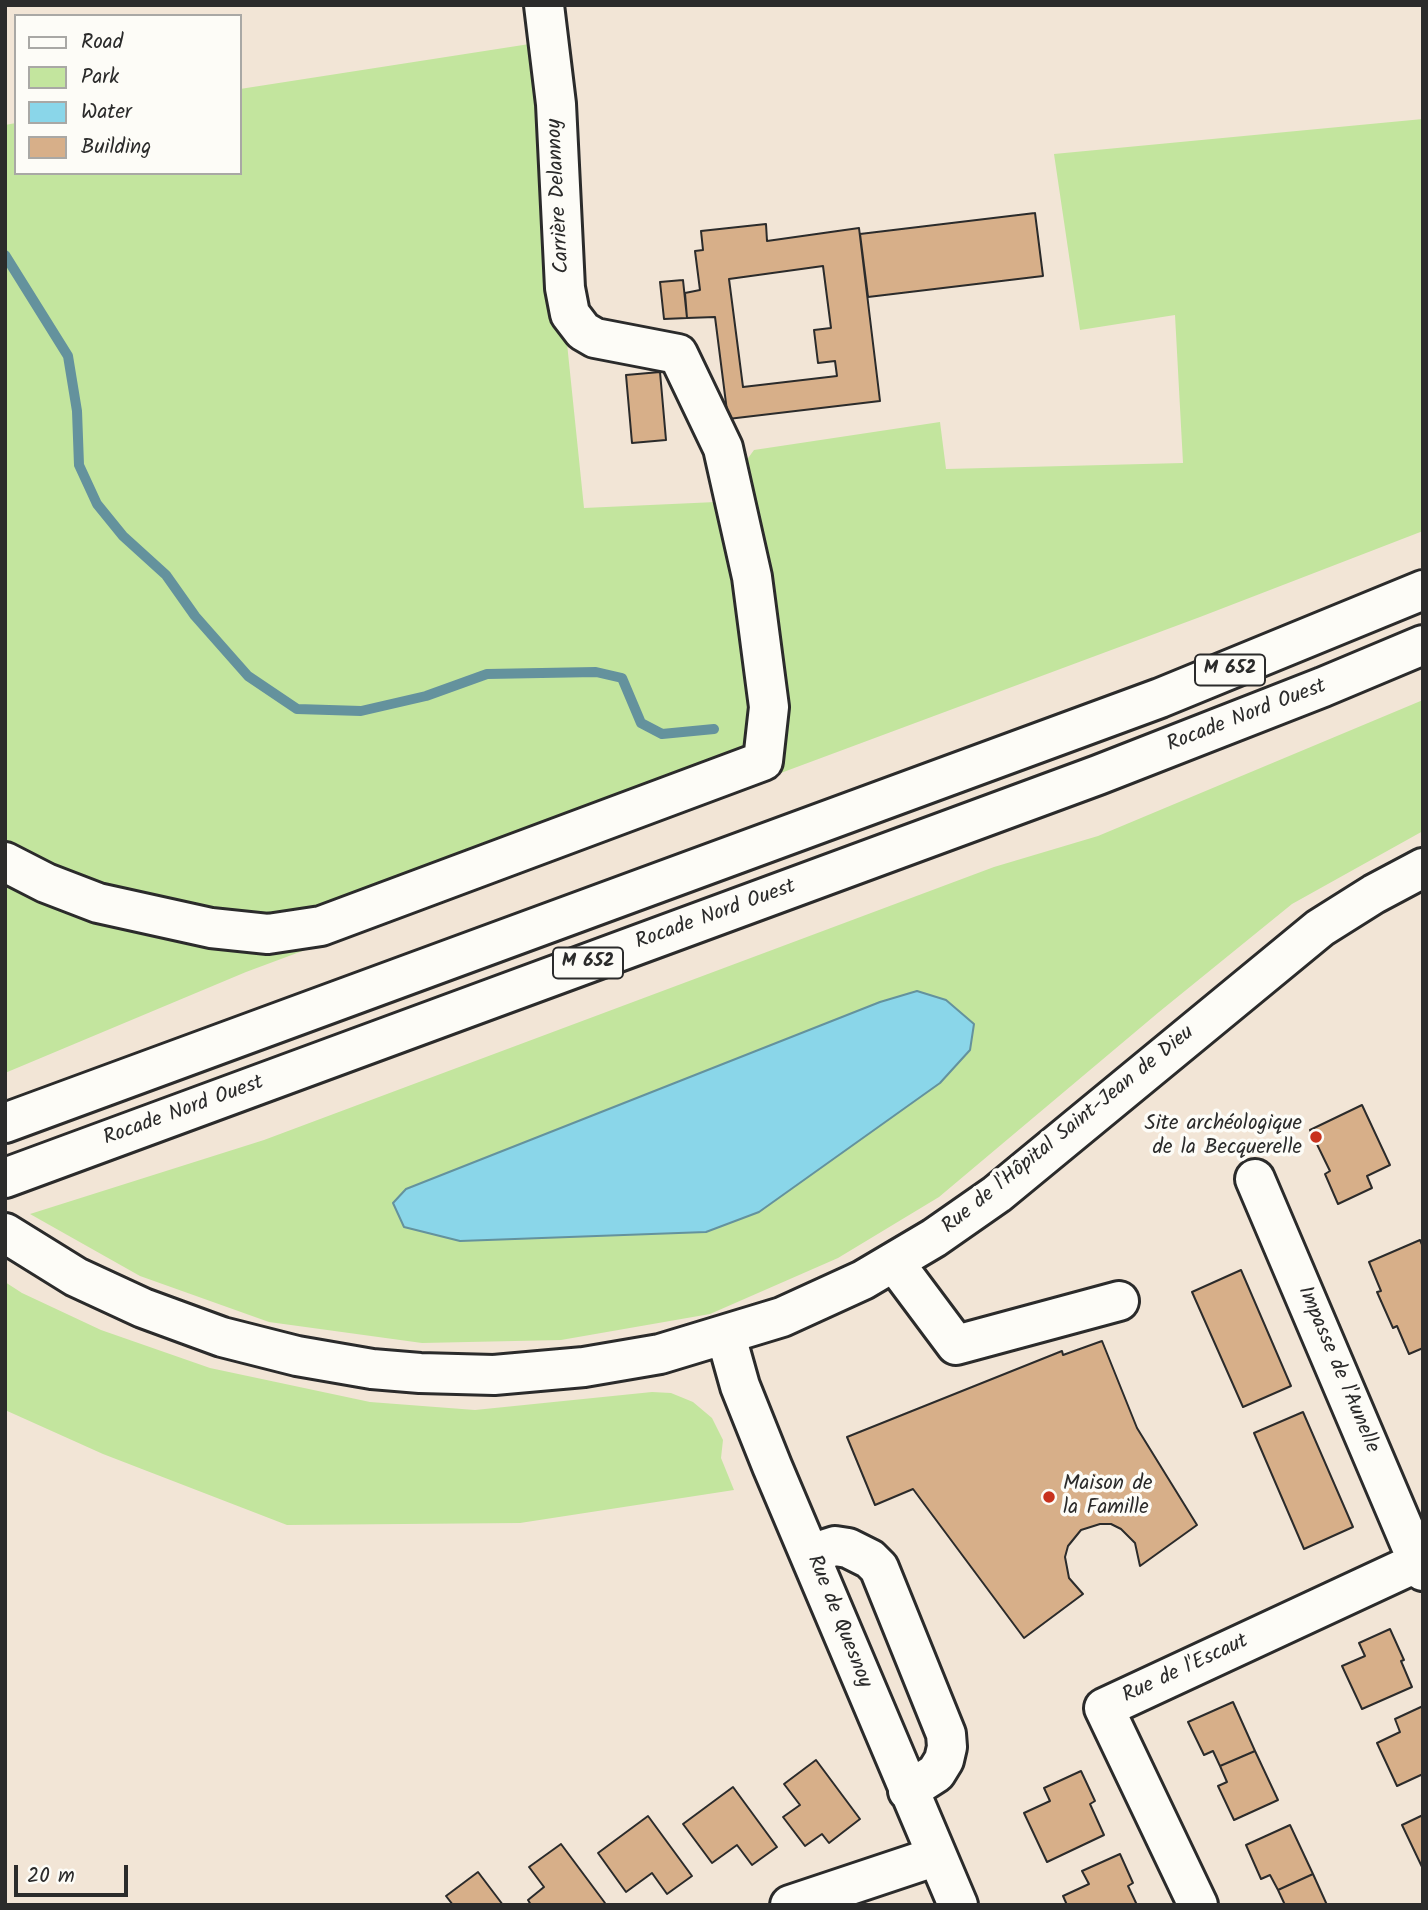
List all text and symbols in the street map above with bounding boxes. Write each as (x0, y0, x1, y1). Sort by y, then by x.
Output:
legend (14, 14, 242, 175)
text: Road (81, 26, 123, 59)
text: Park (81, 61, 119, 94)
text: Water (81, 96, 132, 129)
street label: Carrière Delannoy (543, 118, 577, 274)
text: Building (81, 131, 151, 164)
road number: M 652 (1195, 654, 1265, 685)
street label: Rocade Nord Ouest (1164, 675, 1330, 759)
street label: Rocade Nord Ouest (633, 875, 799, 957)
road number: M 652 (553, 948, 623, 979)
street label: Rue de l'Hôpital Saint-Jean de Dieu (938, 1021, 1200, 1241)
street label: Rocade Nord Ouest (101, 1071, 267, 1153)
place label: Site archéologique de la Becquerelle (1145, 1112, 1302, 1162)
marker: Site archéologique de la Becquerelle (1308, 1129, 1324, 1145)
street label: Impasse de l'Aunelle (1290, 1283, 1384, 1457)
place label: Maison de la Famille (1063, 1472, 1152, 1522)
marker: Maison de la Famille (1041, 1489, 1057, 1505)
street label: Rue de Quesnoy (800, 1552, 876, 1692)
street label: Rue de l'Escaut (1119, 1630, 1253, 1710)
scale bar (18, 1850, 131, 1894)
text: 20 m (27, 1860, 75, 1893)

